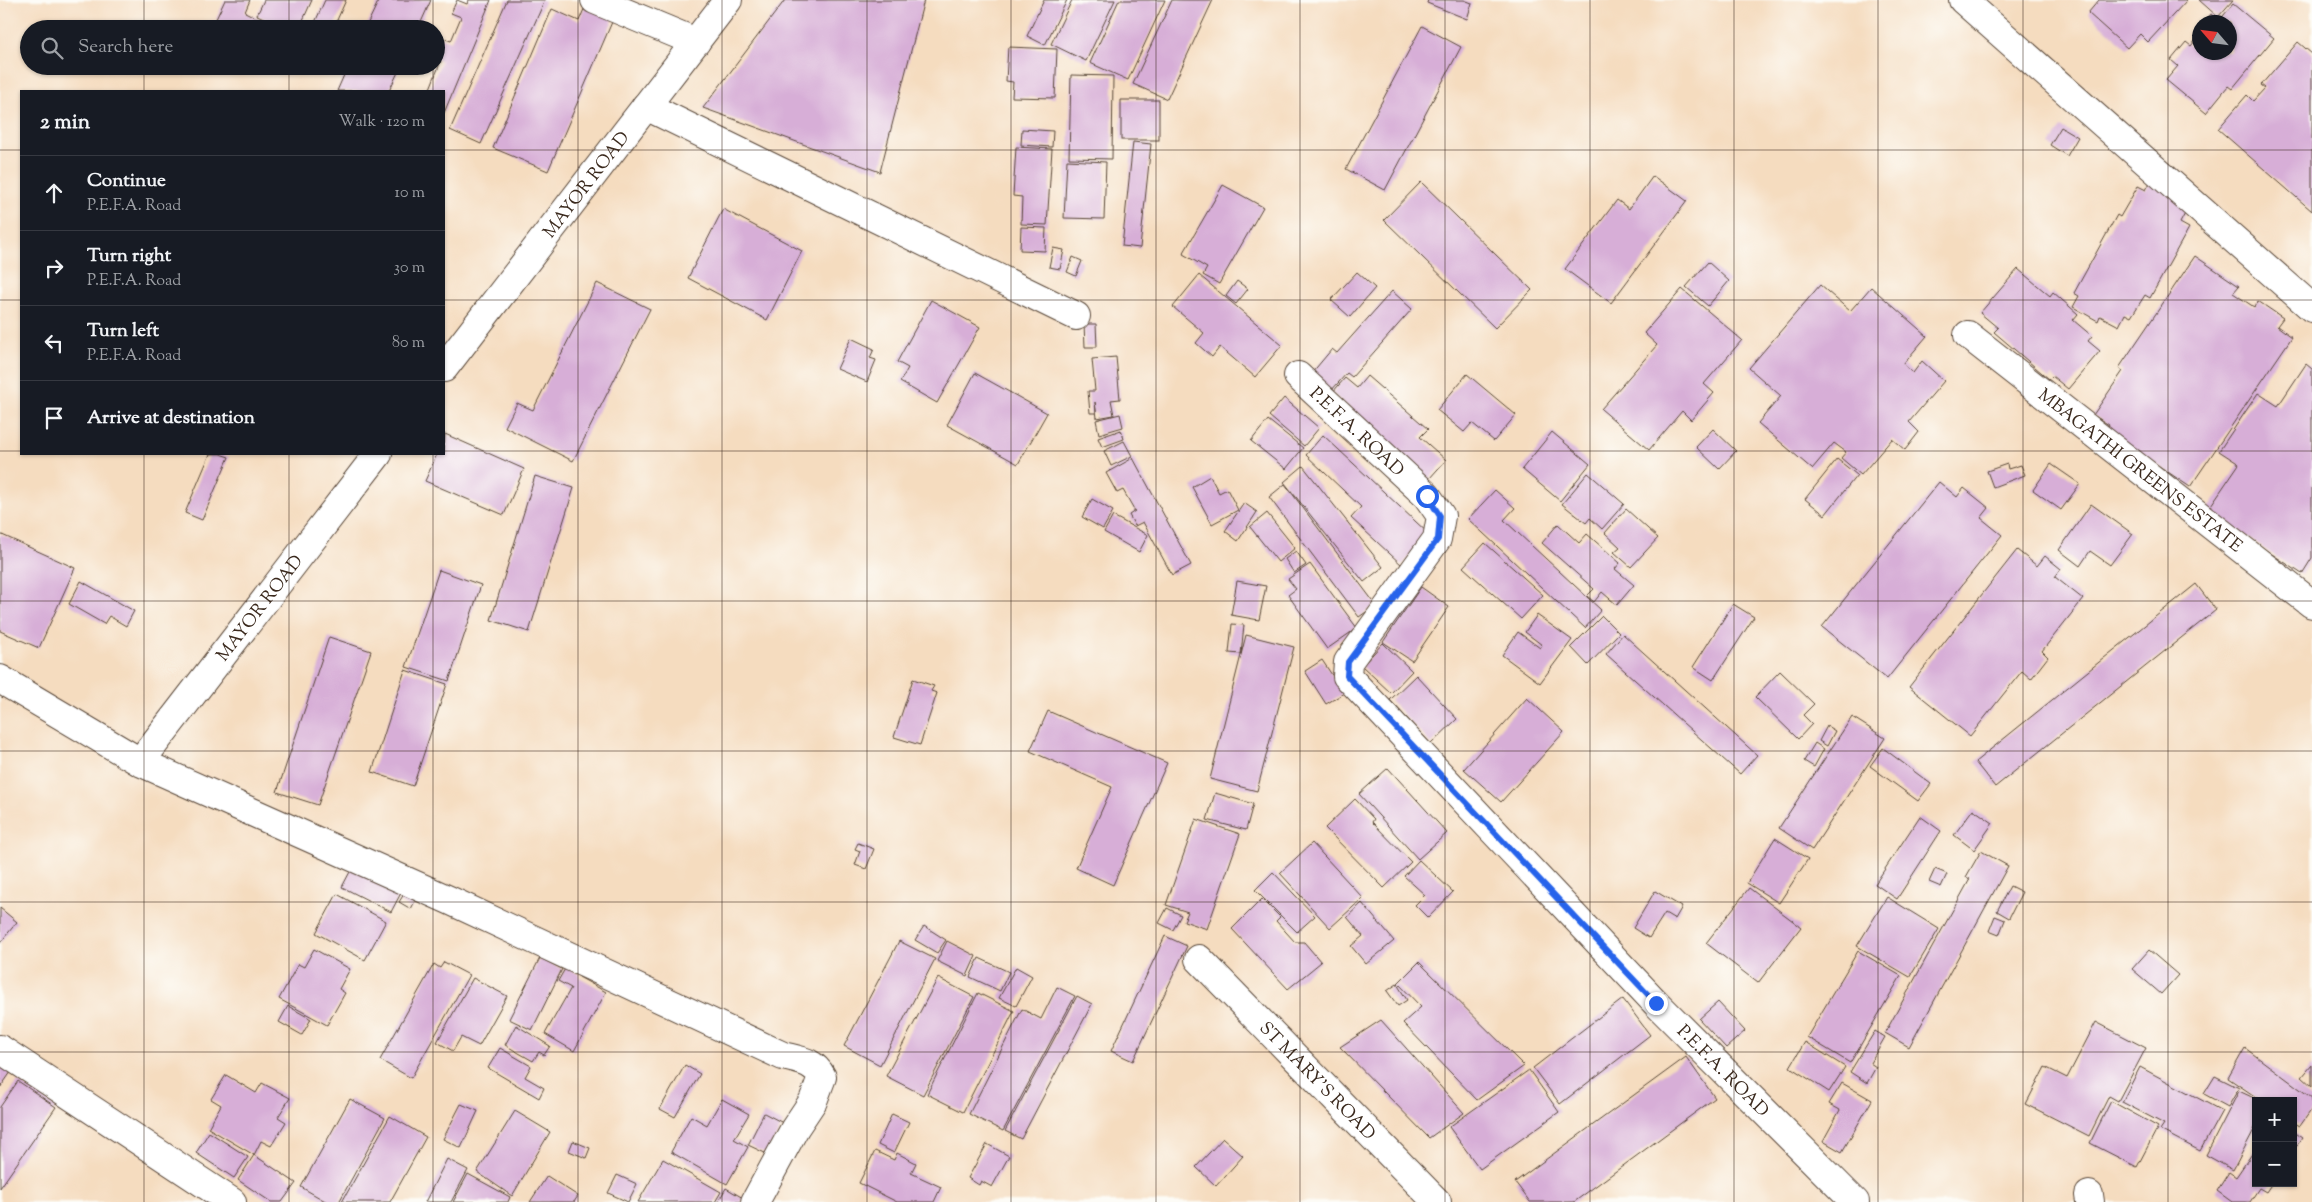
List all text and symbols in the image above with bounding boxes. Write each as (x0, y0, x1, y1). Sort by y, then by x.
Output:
north arrow (2192, 15, 2237, 60)
search box (20, 20, 445, 75)
icon: search (38, 34, 66, 62)
text: Search here (78, 34, 173, 61)
text: 2 min (40, 108, 90, 138)
text: Walk · 120 m (339, 111, 425, 134)
street label: MAYOR ROAD (538, 127, 637, 244)
text: Continue (87, 168, 166, 195)
icon: ahead (40, 179, 68, 207)
text: 10 m (395, 182, 425, 205)
text: P.E.F.A. Road (87, 195, 181, 218)
text: Turn right (87, 243, 171, 270)
icon: right (40, 254, 68, 282)
text: 30 m (394, 257, 425, 280)
text: P.E.F.A. Road (87, 270, 181, 293)
text: Turn left (87, 318, 159, 345)
icon: left (40, 329, 68, 357)
text: 80 m (392, 332, 425, 355)
text: P.E.F.A. Road (87, 345, 181, 368)
street label: P.E.F.A. ROAD (1303, 382, 1409, 484)
street label: MBAGATHI GREENS ESTATE (2032, 383, 2247, 560)
icon: arrive (40, 404, 68, 432)
text: Arrive at destination (87, 405, 255, 432)
route start (1416, 485, 1439, 508)
street label: MAYOR ROAD (211, 550, 310, 668)
route end (1645, 992, 1668, 1015)
street label: ST MARY'S ROAD (1252, 1017, 1381, 1147)
street label: P.E.F.A. ROAD (1670, 1020, 1774, 1124)
map controls (2252, 1097, 2297, 1187)
button: + (2252, 1097, 2297, 1142)
button: − (2252, 1142, 2297, 1187)

